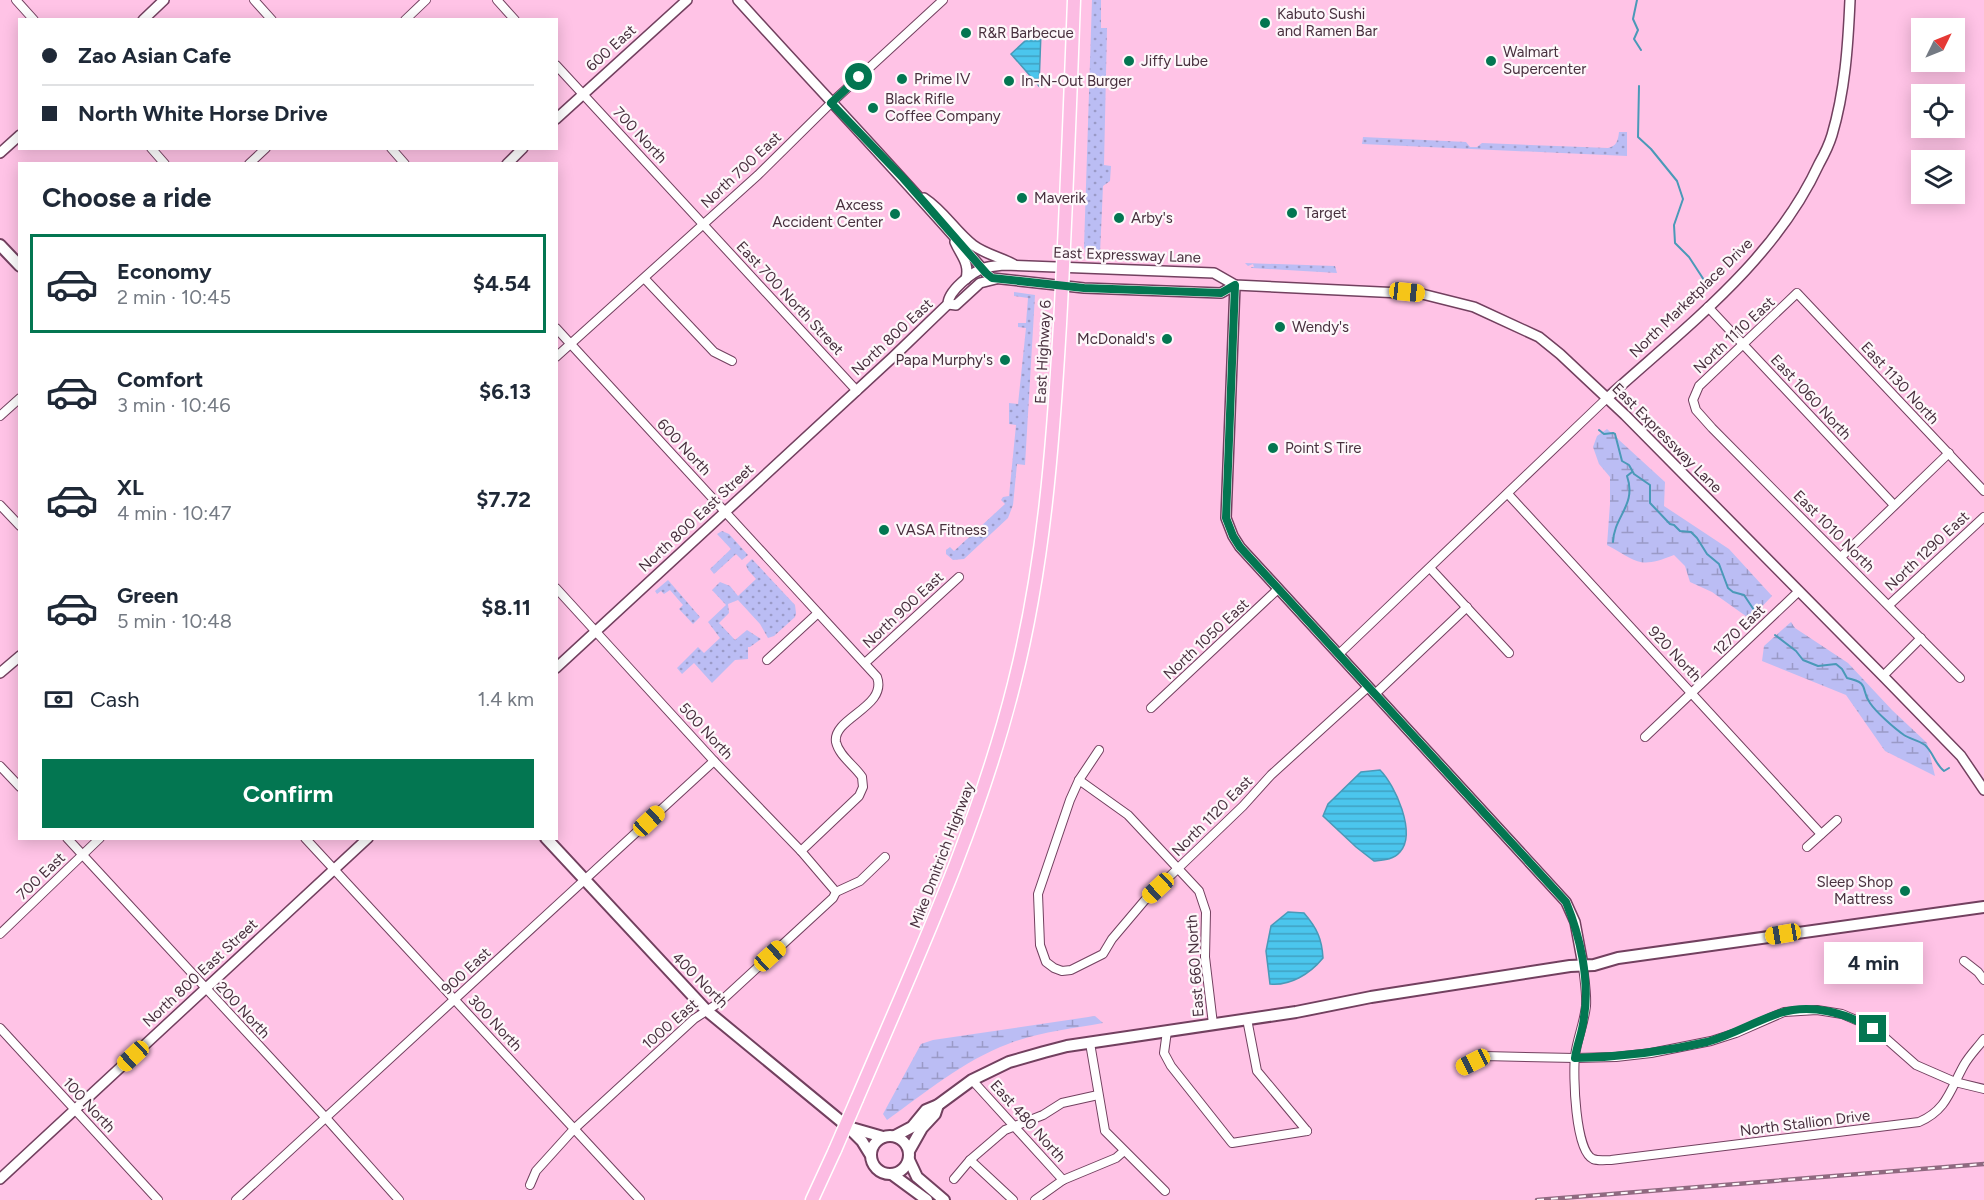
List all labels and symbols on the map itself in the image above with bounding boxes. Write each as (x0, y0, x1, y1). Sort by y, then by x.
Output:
place label: Kabuto Sushi and Ramen Bar (1277, 5, 1377, 40)
marker: Kabuto Sushi and Ramen Bar (1258, 16, 1272, 30)
north arrow (1911, 18, 1965, 72)
street label: 600 East (582, 21, 640, 75)
place label: R&R Barbecue (978, 24, 1074, 42)
marker: R&R Barbecue (959, 26, 973, 40)
place label: Walmart Supercenter (1503, 43, 1586, 78)
place label: Jiffy Lube (1141, 52, 1208, 70)
marker: Jiffy Lube (1122, 54, 1136, 68)
marker: Walmart Supercenter (1484, 54, 1498, 68)
route start (845, 63, 872, 90)
place label: Prime IV (914, 70, 971, 88)
marker: Prime IV (895, 72, 909, 86)
place label: In-N-Out Burger (1021, 72, 1132, 90)
marker: In-N-Out Burger (1002, 74, 1016, 88)
place label: Black Rifle Coffee Company (885, 90, 1001, 125)
marker: Black Rifle Coffee Company (866, 101, 880, 115)
street label: 700 North (609, 103, 671, 167)
street label: North 700 East (697, 128, 785, 212)
place label: Maverik (1034, 189, 1087, 207)
marker: Maverik (1015, 191, 1029, 205)
place label: Axcess Accident Center (772, 196, 883, 231)
place label: Target (1304, 204, 1347, 222)
marker: Target (1285, 206, 1299, 220)
marker: Axcess Accident Center (888, 207, 902, 221)
place label: Arby's (1131, 209, 1173, 227)
marker: Arby's (1112, 211, 1126, 225)
street label: North Marketplace Drive (1626, 235, 1756, 361)
street label: East 700 North Street (733, 237, 848, 359)
street label: East Expressway Lane (1053, 243, 1201, 267)
car (1388, 281, 1426, 303)
street label: North 1110 East (1690, 293, 1778, 377)
street label: North 800 East (848, 295, 937, 379)
street label: East Highway 6 (1031, 299, 1055, 404)
place label: Wendy's (1292, 318, 1349, 336)
marker: Wendy's (1273, 320, 1287, 334)
place label: McDonald's (1077, 330, 1155, 348)
marker: McDonald's (1160, 332, 1174, 346)
street label: East 1130 North (1857, 338, 1943, 428)
place label: Papa Murphy's (895, 351, 993, 369)
street label: East 1060 North (1767, 351, 1855, 443)
marker: Papa Murphy's (998, 353, 1012, 367)
street label: East Expressway Lane (1608, 379, 1726, 497)
street label: 600 North (653, 415, 715, 479)
place label: Point S Tire (1285, 439, 1361, 457)
marker: Point S Tire (1266, 441, 1280, 455)
street label: North 800 East Street (635, 460, 757, 576)
street label: East 1010 North (1790, 487, 1878, 575)
street label: North 1290 East (1881, 507, 1973, 595)
place label: VASA Fitness (896, 521, 987, 539)
marker: VASA Fitness (877, 523, 891, 537)
street label: North 900 East (859, 568, 947, 652)
street label: North 1050 East (1160, 595, 1253, 683)
street label: 1270 East (1709, 601, 1769, 659)
street label: 920 North (1645, 622, 1705, 686)
street label: 500 North (675, 699, 737, 763)
street label: North 1120 East (1168, 772, 1256, 860)
street label: Mike Dmitrich Highway (906, 779, 978, 931)
car (630, 802, 668, 840)
street label: 700 East (13, 848, 69, 903)
car (1139, 869, 1177, 907)
place label: Sleep Shop Mattress (1816, 873, 1893, 908)
marker: Sleep Shop Mattress (1898, 884, 1912, 898)
street label: East 660 North (1182, 914, 1208, 1018)
street label: North 800 East Street (139, 915, 261, 1031)
car (1764, 922, 1802, 946)
car (751, 937, 789, 975)
callout: 4 min (1824, 942, 1922, 984)
street label: 900 East (438, 944, 495, 998)
street label: 400 North (668, 948, 732, 1012)
street label: 200 North (212, 978, 274, 1042)
street label: 300 North (464, 991, 526, 1055)
street label: 1000 East (638, 995, 702, 1053)
route end (1859, 1015, 1886, 1042)
car (114, 1037, 152, 1075)
car (1453, 1046, 1493, 1078)
street label: 100 North (59, 1074, 119, 1136)
street label: East 480 North (986, 1076, 1070, 1166)
street label: North Stallion Drive (1739, 1106, 1871, 1140)

